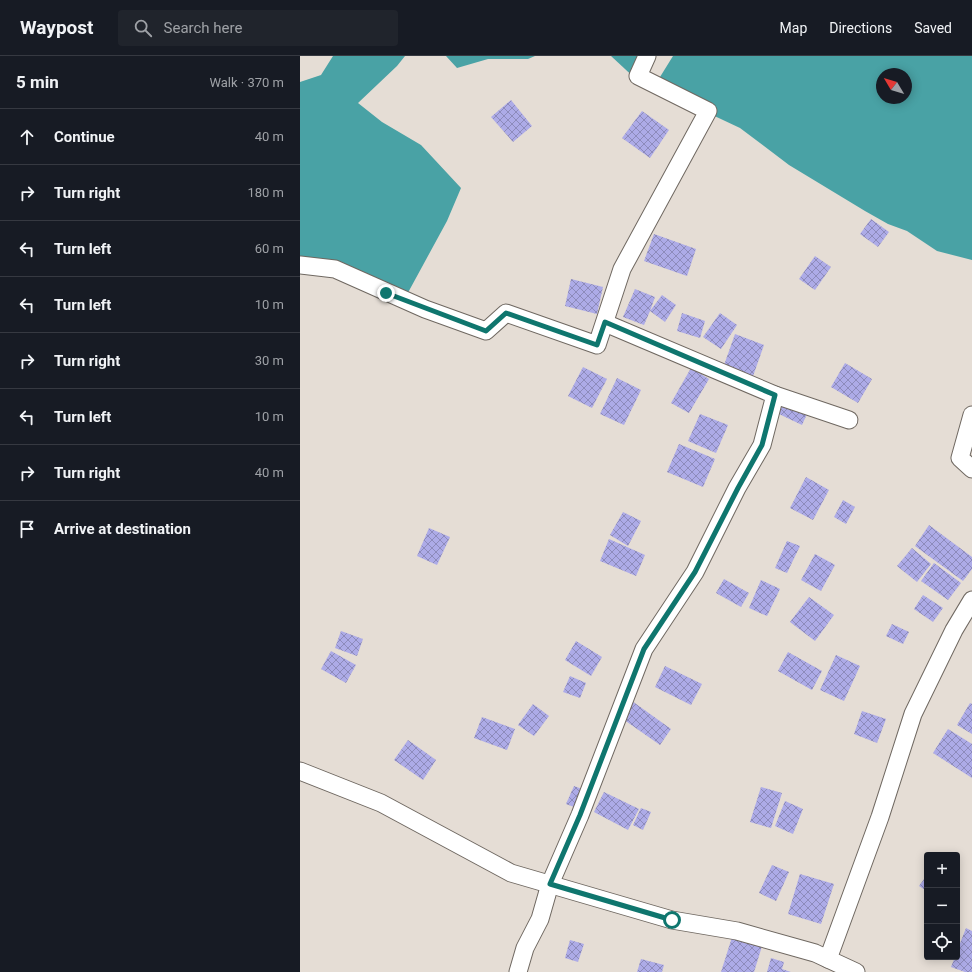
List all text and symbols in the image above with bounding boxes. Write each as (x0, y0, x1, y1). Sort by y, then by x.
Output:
search box (118, 10, 398, 46)
text: Waypost (20, 16, 94, 39)
icon: search (132, 17, 154, 39)
text: Search here (164, 19, 242, 37)
text: Map (780, 20, 807, 36)
text: Directions (829, 20, 892, 36)
text: Saved (914, 20, 952, 36)
north arrow (876, 68, 912, 104)
text: 5 min (16, 72, 59, 92)
text: Walk · 370 m (209, 75, 284, 90)
icon: ahead (16, 126, 38, 148)
text: Continue (54, 128, 115, 146)
text: 40 m (255, 129, 284, 144)
icon: right (16, 182, 38, 204)
text: Turn right (54, 184, 120, 202)
text: 180 m (247, 185, 284, 200)
icon: left (16, 238, 38, 260)
text: Turn left (54, 240, 111, 258)
text: 60 m (255, 241, 284, 256)
route end (377, 284, 395, 302)
icon: left (16, 294, 38, 316)
text: Turn left (54, 296, 111, 314)
text: 10 m (255, 297, 284, 312)
icon: right (16, 350, 38, 372)
text: Turn right (54, 352, 120, 370)
text: 30 m (255, 353, 284, 368)
icon: left (16, 406, 38, 428)
text: Turn left (54, 408, 111, 426)
text: 10 m (255, 409, 284, 424)
icon: right (16, 462, 38, 484)
text: Turn right (54, 464, 120, 482)
text: 40 m (255, 465, 284, 480)
icon: arrive (16, 518, 38, 540)
text: Arrive at destination (54, 520, 191, 538)
map controls (924, 852, 960, 960)
button: + (924, 852, 960, 888)
button: − (924, 888, 960, 924)
route start (663, 911, 681, 929)
button: locate (924, 924, 960, 960)

